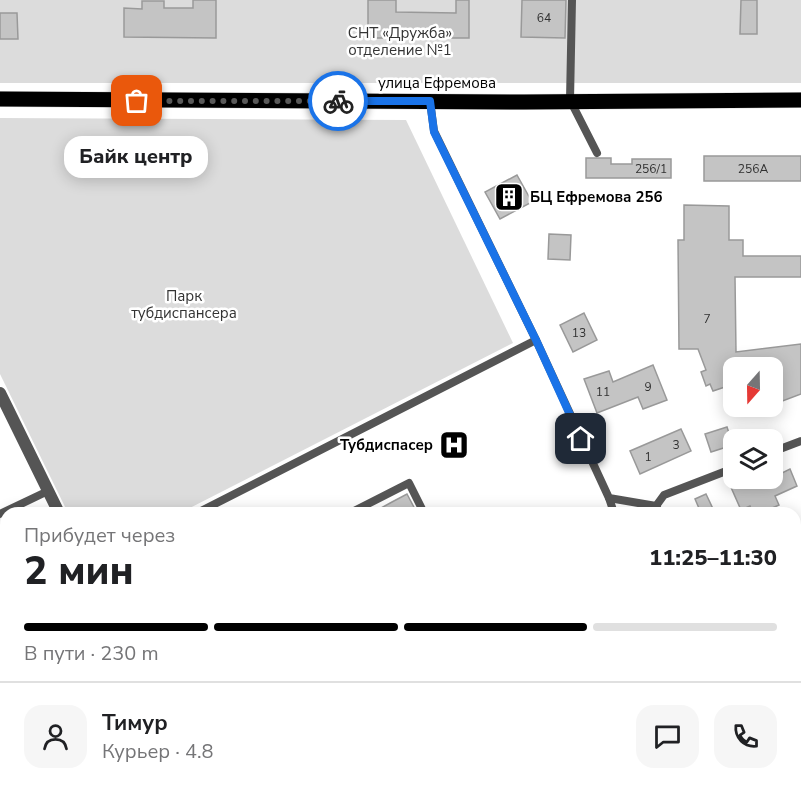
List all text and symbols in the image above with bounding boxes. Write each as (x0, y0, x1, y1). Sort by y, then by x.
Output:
house number: 64 (537, 10, 551, 26)
park label: СНТ «Дружба» отделение №1 (348, 23, 452, 60)
courier (308, 71, 368, 131)
street label: улица Ефремова (378, 73, 496, 93)
pin (111, 75, 162, 126)
icon: bag (120, 84, 153, 117)
icon: bike (322, 85, 355, 118)
callout: Байк центр (65, 137, 209, 179)
text: Байк центр (79, 143, 193, 170)
house number: 256/1 (635, 161, 667, 177)
house number: 256А (738, 161, 768, 177)
building icon: БЦ Ефремова 256 (493, 181, 525, 213)
place label: БЦ Ефремова 256 (530, 187, 663, 207)
park label: Парк тубдиспансера (131, 286, 237, 323)
house number: 7 (703, 311, 711, 327)
house number: 13 (572, 325, 586, 341)
north arrow (723, 357, 783, 417)
map controls (723, 357, 783, 489)
house number: 9 (644, 379, 652, 395)
house number: 11 (596, 384, 610, 400)
pin (555, 413, 606, 464)
icon: home (564, 422, 597, 455)
hospital icon: Тубдиспасер (438, 429, 470, 461)
button: layers (723, 429, 783, 489)
place label: Тубдиспасер (340, 435, 433, 455)
house number: 3 (672, 437, 680, 453)
house number: 1 (644, 449, 652, 465)
text: Прибудет через (24, 522, 175, 549)
text: 11:25–11:30 (649, 543, 777, 573)
text: 2 мин (24, 545, 134, 598)
text: В пути · 230 m (24, 640, 159, 667)
button: person (24, 705, 87, 768)
button: chat (636, 705, 699, 768)
button: phone (714, 705, 777, 768)
text: Тимур (102, 708, 168, 738)
text: Курьер · 4.8 (102, 738, 214, 765)

